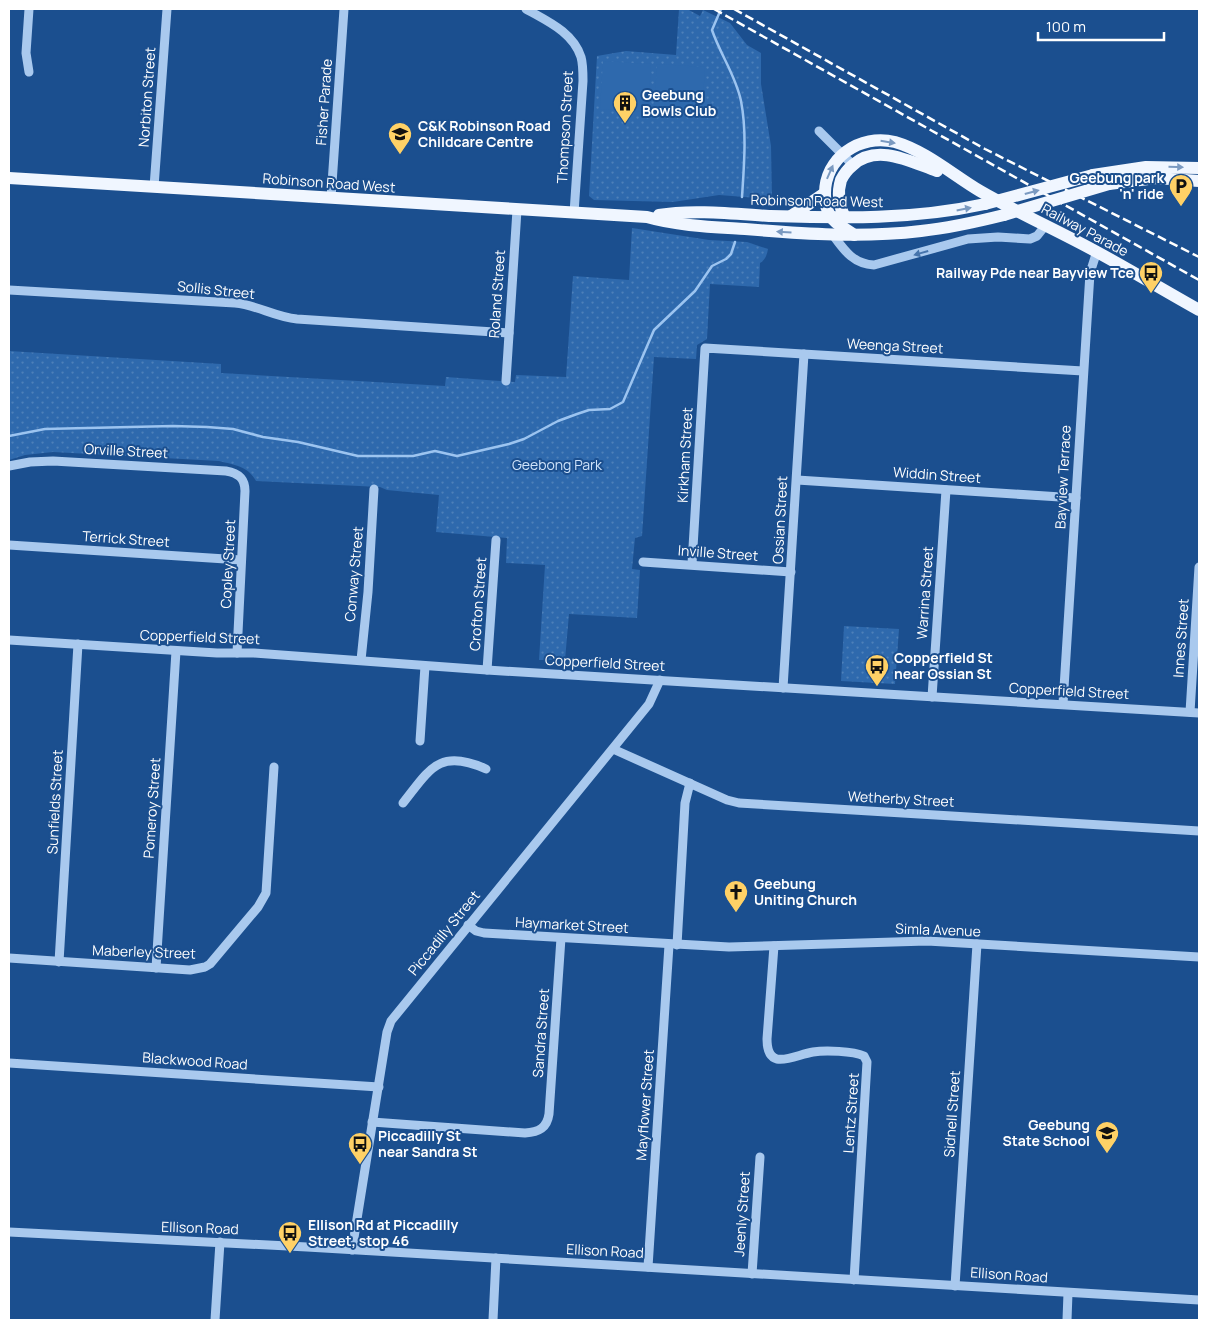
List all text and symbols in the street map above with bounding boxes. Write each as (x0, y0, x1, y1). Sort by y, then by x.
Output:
scale bar (1038, 10, 1164, 42)
text: 100 m (1046, 16, 1086, 37)
street label: Norbiton Street (134, 46, 160, 148)
street label: Fisher Parade (311, 58, 336, 146)
street label: Thompson Street (552, 70, 577, 184)
place label: Geebung Bowls Club (642, 85, 717, 120)
building icon: Geebung Bowls Club (612, 90, 638, 124)
place label: C&K Robinson Road Childcare Centre (418, 116, 551, 151)
school or university icon: C&K Robinson Road Childcare Centre (387, 121, 413, 155)
one-way arrow (880, 138, 896, 146)
one-way arrow (1168, 163, 1184, 171)
one-way arrow (827, 165, 835, 179)
street label: Robinson Road West (262, 168, 396, 197)
place label: Geebung park 'n' ride (1070, 168, 1164, 203)
parking icon: Geebung park 'n' ride (1168, 173, 1194, 207)
one-way arrow (1025, 187, 1040, 195)
street label: Robinson Road West (750, 190, 884, 211)
street label: Railway Parade (1038, 199, 1132, 260)
one-way arrow (956, 205, 971, 213)
one-way arrow (776, 228, 792, 236)
street label: Roland Street (484, 249, 509, 339)
one-way arrow (913, 249, 928, 257)
bus stop icon: Railway Pde near Bayview Tce (1138, 260, 1164, 294)
place label: Railway Pde near Bayview Tce (936, 263, 1134, 282)
street label: Sollis Street (176, 276, 256, 303)
street label: Weenga Street (846, 333, 944, 358)
street label: Kirkham Street (673, 406, 697, 503)
street label: Bayview Terrace (1050, 425, 1075, 529)
street label: Orville Street (83, 439, 169, 462)
park label: Geebong Park (512, 455, 603, 474)
street label: Widdin Street (892, 462, 982, 487)
street label: Ossian Street (768, 475, 791, 564)
street label: Copley Street (216, 519, 239, 609)
street label: Conway Street (340, 525, 367, 622)
street label: Terrick Street (82, 526, 171, 551)
street label: Inville Street (677, 540, 759, 565)
street label: Warrina Street (912, 545, 937, 640)
street label: Crofton Street (465, 556, 490, 652)
street label: Innes Street (1168, 597, 1193, 678)
street label: Copperfield Street (140, 625, 261, 648)
place label: Copperfield St near Ossian St (894, 648, 993, 683)
street label: Copperfield Street (545, 650, 666, 675)
bus stop icon: Copperfield St near Ossian St (864, 653, 890, 687)
street label: Copperfield Street (1009, 678, 1130, 703)
street label: Sunfields Street (42, 749, 67, 855)
street label: Pomeroy Street (139, 757, 165, 859)
street label: Wetherby Street (847, 786, 955, 811)
place label: Geebung Uniting Church (754, 874, 857, 909)
church icon: Geebung Uniting Church (723, 879, 749, 913)
street label: Piccadilly Street (403, 886, 484, 979)
street label: Haymarket Street (515, 912, 630, 937)
street label: Simla Avenue (895, 919, 981, 940)
street label: Maberley Street (92, 940, 197, 963)
street label: Sandra Street (528, 987, 553, 1078)
street label: Blackwood Road (142, 1047, 248, 1074)
street label: Mayflower Street (631, 1048, 658, 1161)
street label: Sidnell Street (939, 1069, 964, 1158)
street label: Lentz Street (838, 1072, 863, 1154)
place label: Geebung State School (1003, 1115, 1090, 1150)
school or university icon: Geebung State School (1094, 1120, 1120, 1154)
place label: Piccadilly St near Sandra St (378, 1126, 477, 1161)
bus stop icon: Piccadilly St near Sandra St (347, 1131, 373, 1165)
street label: Jeenly Street (729, 1170, 754, 1257)
place label: Ellison Rd at Piccadilly Street, stop 46 (308, 1215, 459, 1250)
street label: Ellison Road (161, 1217, 239, 1238)
bus stop icon: Ellison Rd at Piccadilly Street, stop 46 (277, 1220, 303, 1254)
street label: Ellison Road (566, 1239, 644, 1262)
street label: Ellison Road (970, 1262, 1048, 1287)

